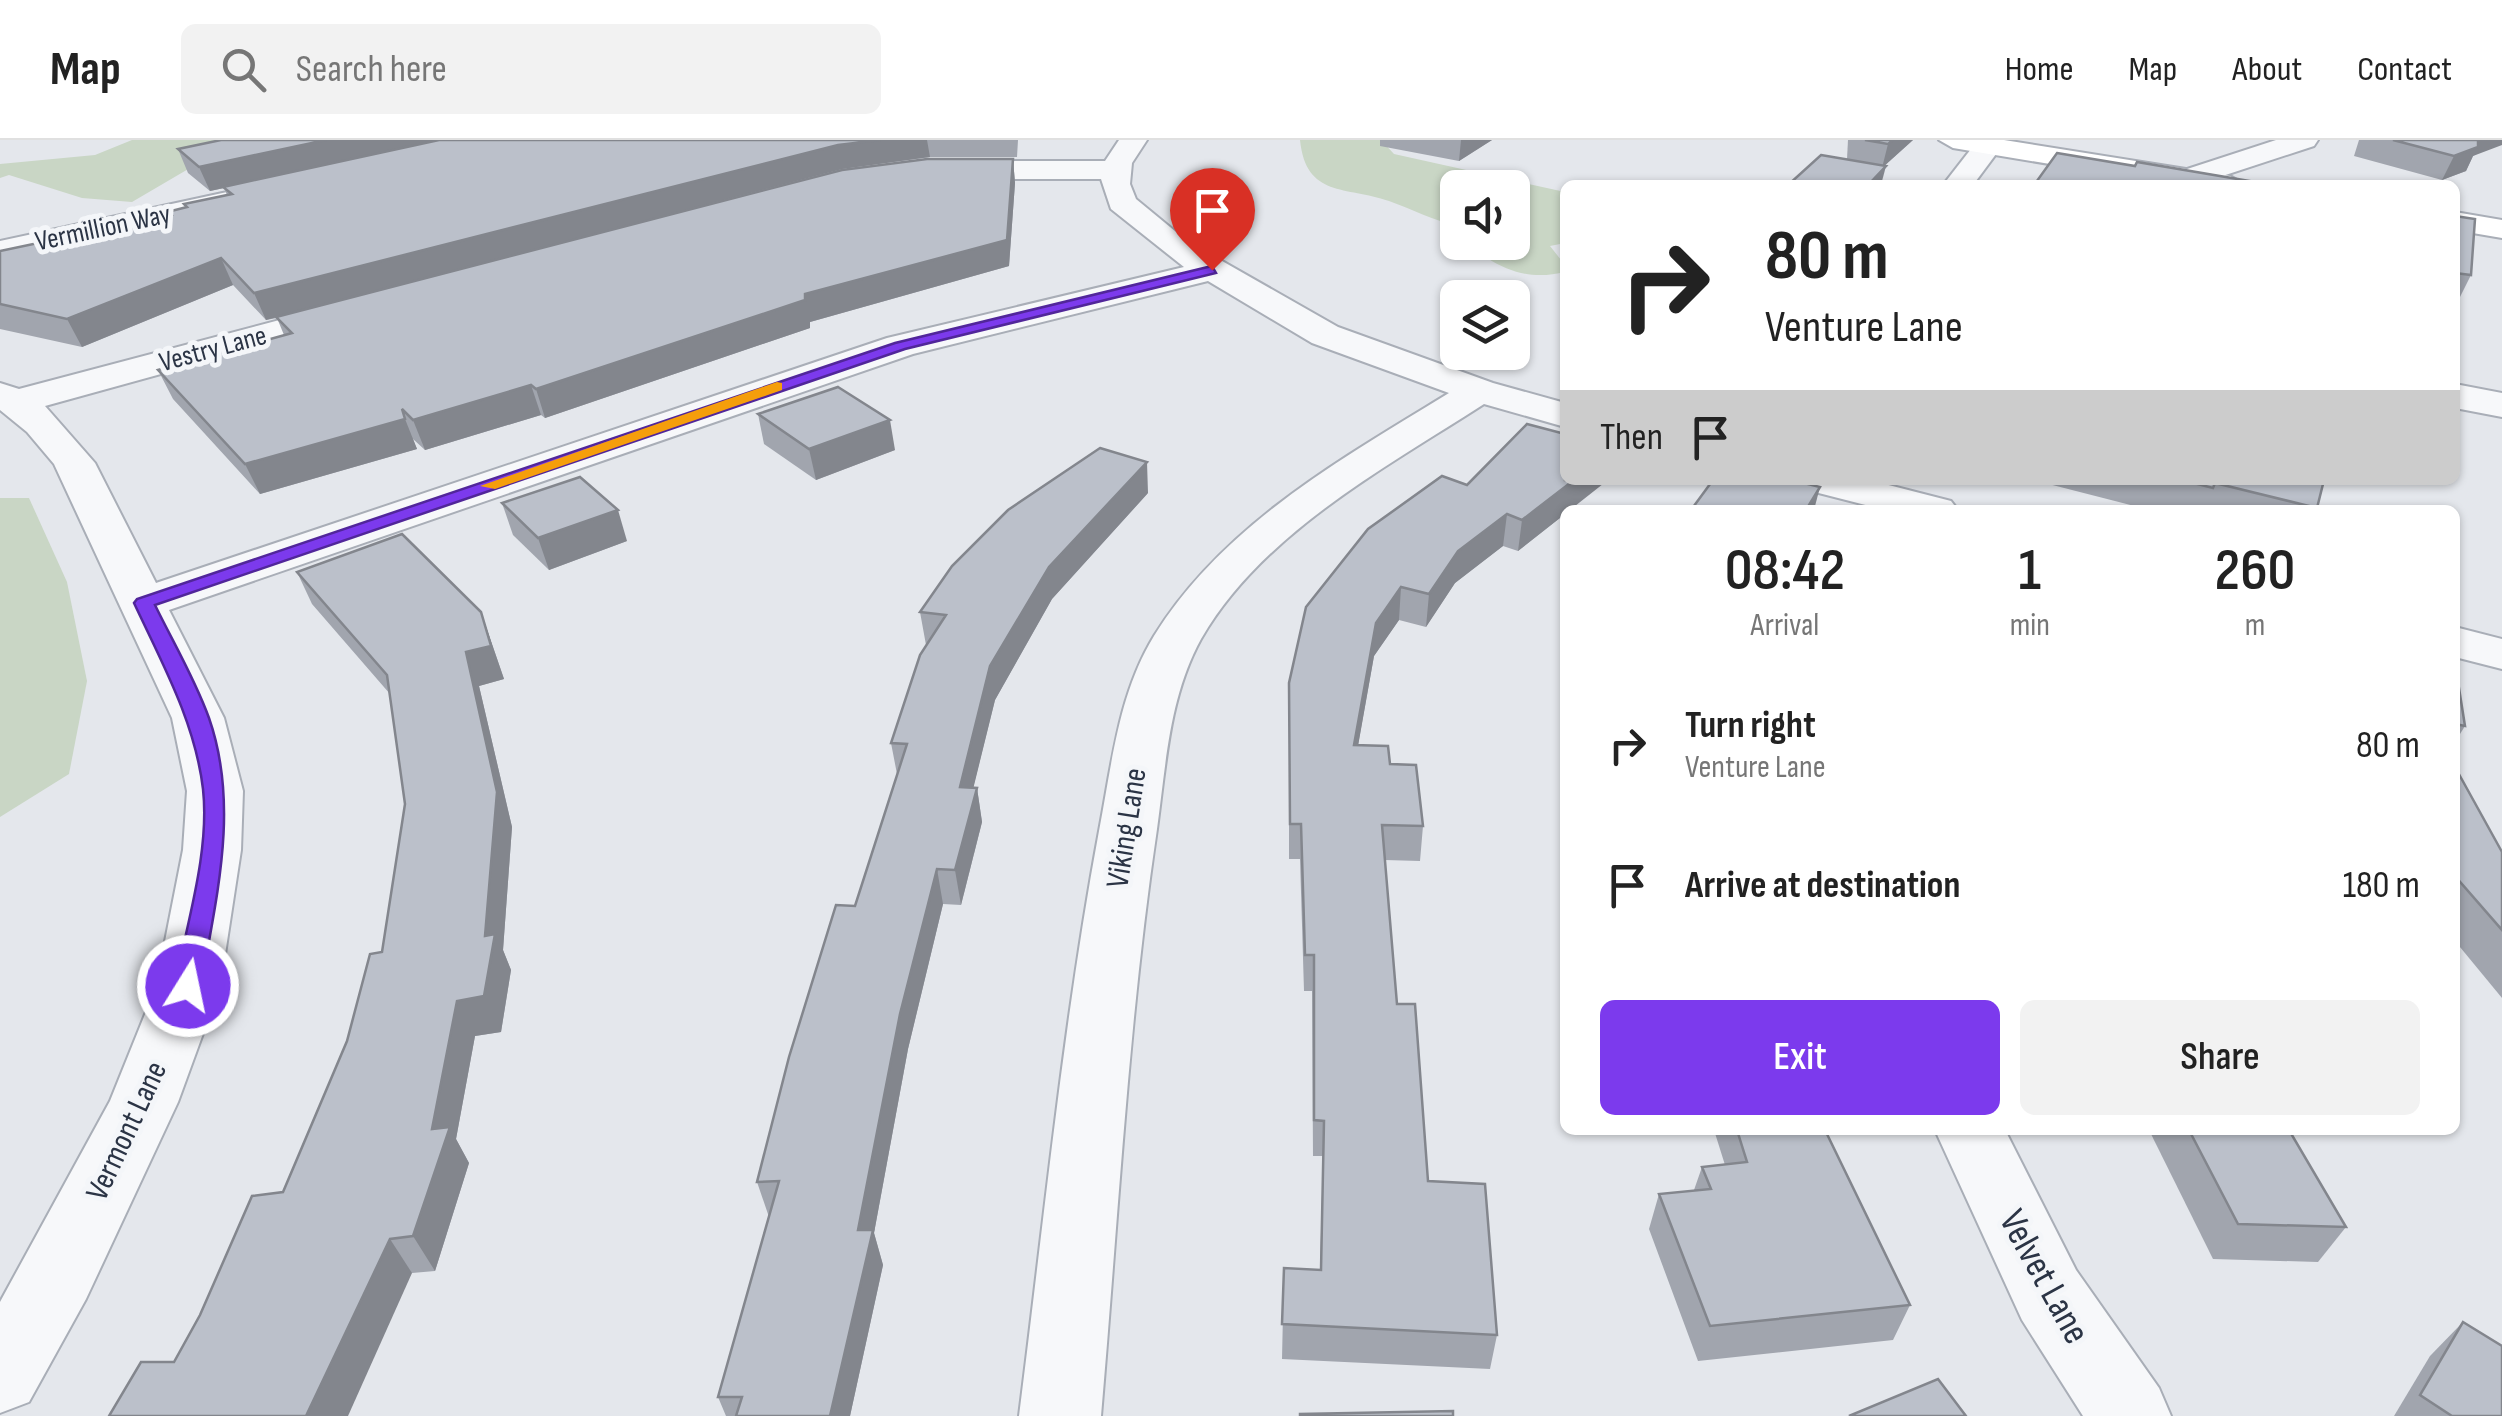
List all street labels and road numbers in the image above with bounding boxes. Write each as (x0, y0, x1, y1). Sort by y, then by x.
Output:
street label: Vermillion Way (32, 198, 174, 258)
street label: Vestry Lane (156, 319, 270, 379)
street label: Viking Lane (1098, 765, 1156, 891)
street label: Vermont Lane (78, 1055, 176, 1207)
street label: Velvet Lane (1989, 1202, 2099, 1352)

